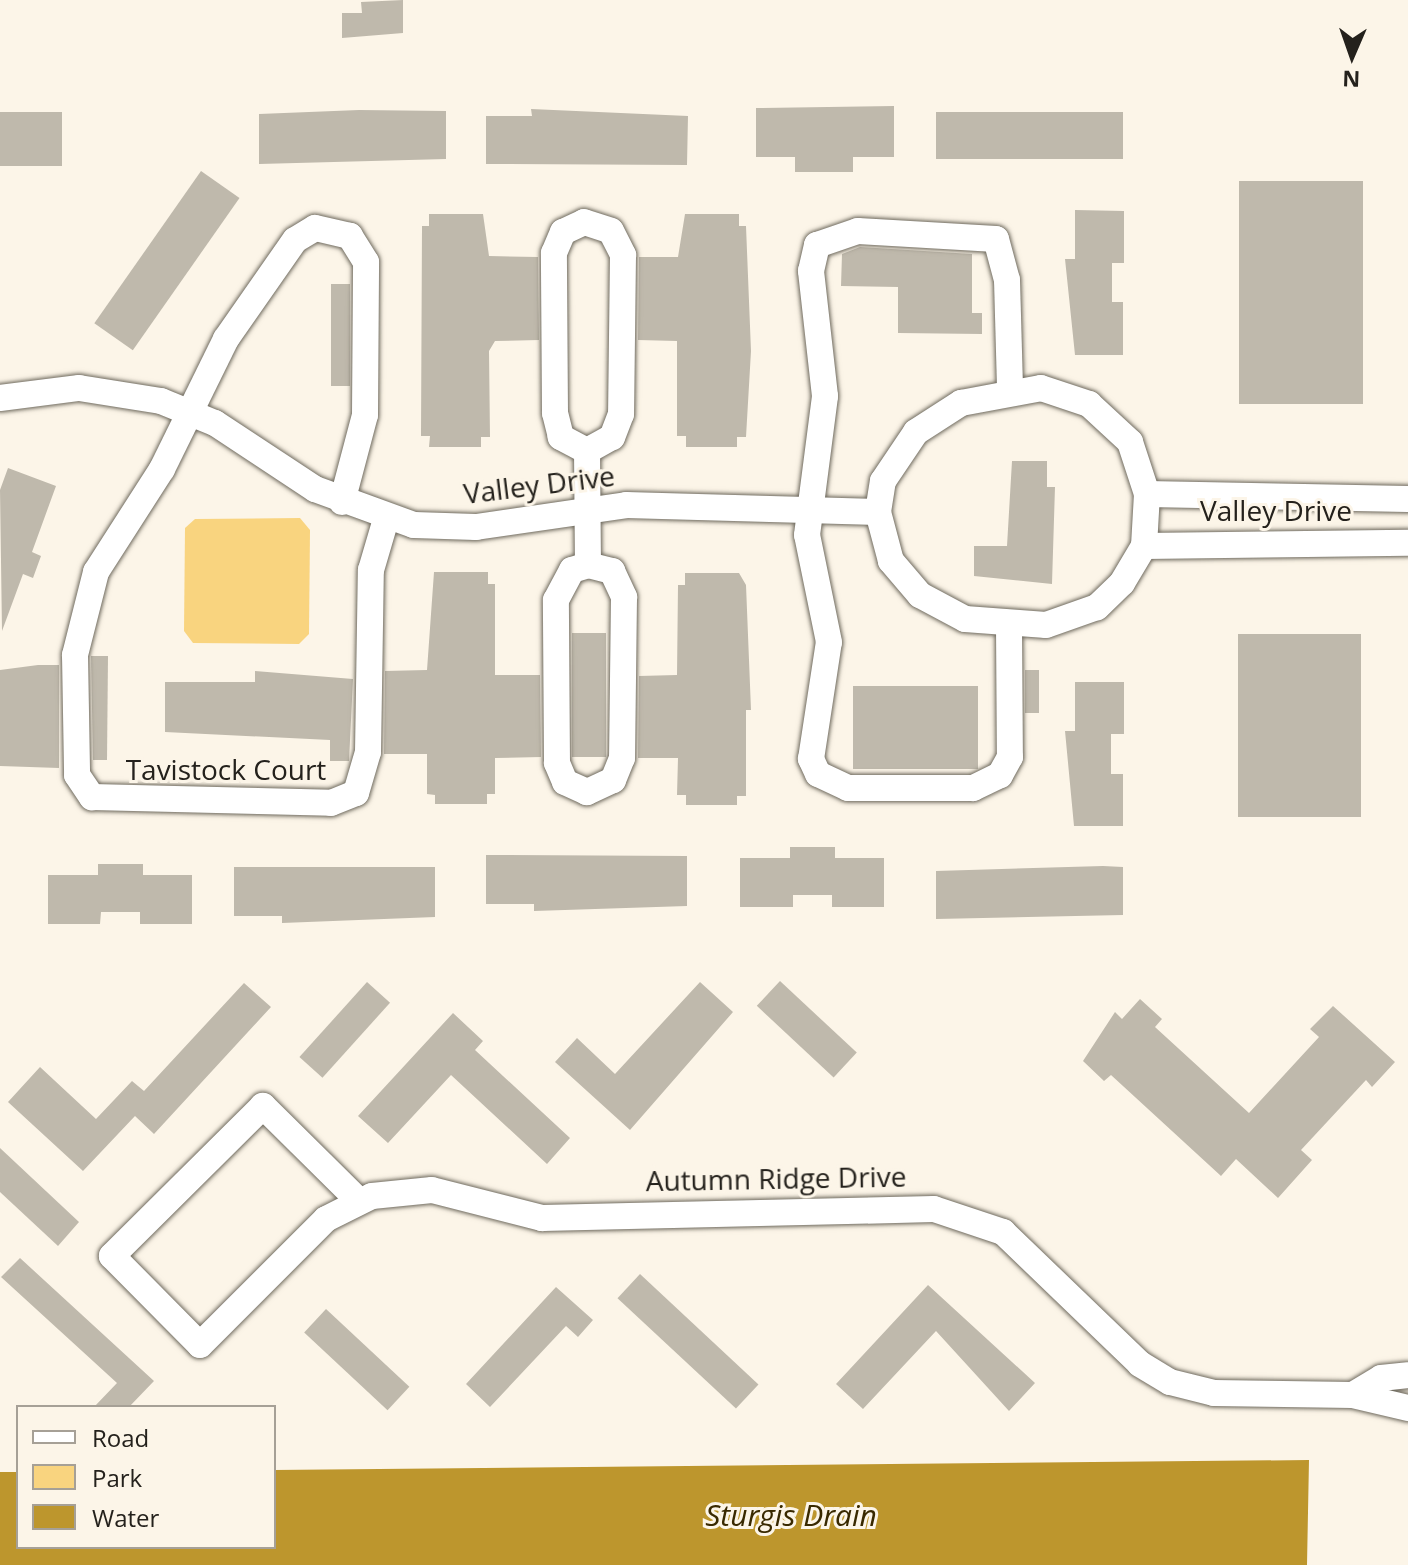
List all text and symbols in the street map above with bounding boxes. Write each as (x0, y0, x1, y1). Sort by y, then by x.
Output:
north arrow (1312, 16, 1392, 96)
text: N (1342, 65, 1361, 95)
street label: Valley Drive (462, 458, 616, 510)
street label: Valley Drive (1200, 493, 1352, 527)
street label: Tavistock Court (126, 752, 326, 786)
street label: Autumn Ridge Drive (645, 1159, 907, 1197)
legend (16, 1405, 276, 1549)
text: Road (92, 1421, 149, 1454)
text: Park (92, 1461, 142, 1494)
water label: Sturgis Drain (705, 1497, 877, 1533)
text: Water (92, 1501, 159, 1534)

